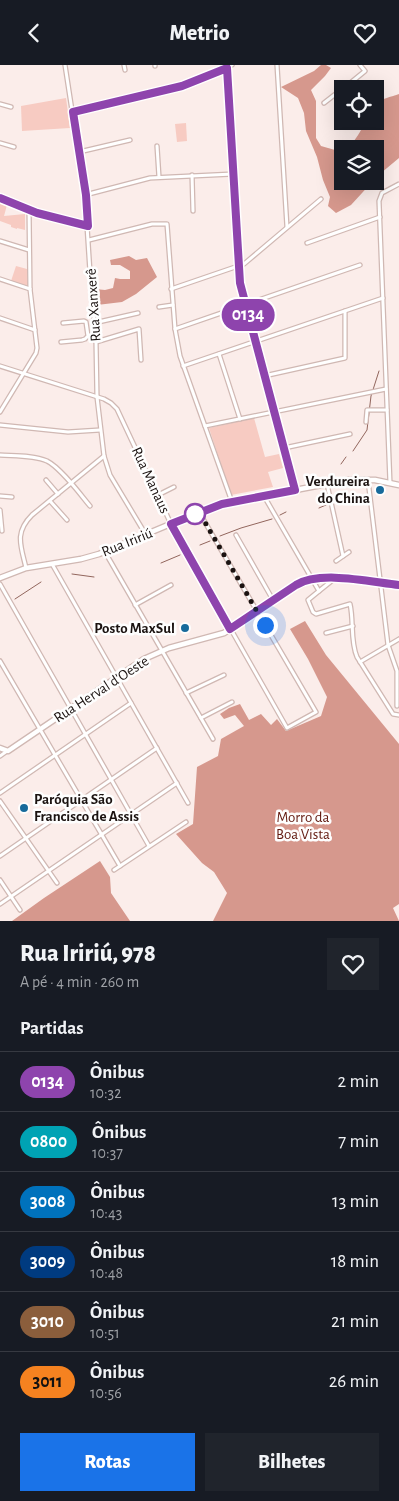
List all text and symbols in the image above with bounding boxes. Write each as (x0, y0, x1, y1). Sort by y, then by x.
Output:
icon: back (20, 19, 48, 47)
icon: heart (351, 19, 379, 47)
text: Metrio (169, 22, 230, 44)
map controls (334, 80, 384, 190)
button: locate (334, 80, 384, 130)
button: layers (334, 140, 384, 190)
street label: Rua Xanxerê (83, 268, 104, 342)
line badge: 0134 (213, 299, 283, 331)
text: 0134 (232, 306, 264, 324)
street label: Rua Manaus (129, 445, 172, 516)
place label: Verdureira do China (305, 474, 370, 506)
marker: Verdureira do China (374, 484, 386, 496)
unlabelled marker (184, 503, 206, 525)
street label: Rua Iririú (100, 525, 155, 559)
your location (253, 613, 278, 638)
place label: Posto MaxSul (94, 621, 175, 636)
marker: Posto MaxSul (179, 622, 191, 634)
street label: Rua Herval d'Oeste (51, 653, 151, 726)
place label: Paróquia São Francisco de Assis (34, 792, 139, 824)
marker: Paróquia São Francisco de Assis (18, 802, 30, 814)
park label: Morro da Boa Vista (276, 810, 330, 842)
button: heart (327, 938, 379, 990)
text: Rua Iririú, 978 (20, 942, 156, 966)
text: A pé · 4 min · 260 m (20, 974, 139, 990)
text: Partidas (20, 1019, 84, 1038)
text: Ônibus (90, 1063, 144, 1082)
text: 2 min (338, 1072, 379, 1091)
text: 0134 (31, 1073, 64, 1091)
text: 10:32 (90, 1085, 122, 1101)
text: Ônibus (92, 1123, 146, 1142)
text: 7 min (338, 1132, 379, 1151)
text: 0800 (30, 1133, 67, 1151)
text: 10:37 (92, 1145, 123, 1161)
text: Ônibus (90, 1183, 145, 1202)
text: 13 min (332, 1192, 379, 1211)
text: 3008 (30, 1193, 65, 1211)
text: 10:43 (90, 1205, 122, 1221)
text: Ônibus (90, 1243, 145, 1262)
text: 18 min (331, 1252, 379, 1271)
text: 3009 (30, 1253, 65, 1271)
text: 10:48 (90, 1265, 123, 1281)
text: Ônibus (90, 1303, 144, 1322)
text: 21 min (331, 1312, 379, 1331)
text: 3010 (31, 1313, 64, 1331)
text: 10:51 (90, 1325, 120, 1341)
text: Ônibus (90, 1363, 144, 1382)
text: 26 min (329, 1372, 379, 1391)
text: 3011 (32, 1373, 63, 1391)
text: 10:56 (90, 1385, 122, 1401)
button: Rotas (20, 1433, 195, 1491)
button: Bilhetes (205, 1433, 379, 1491)

